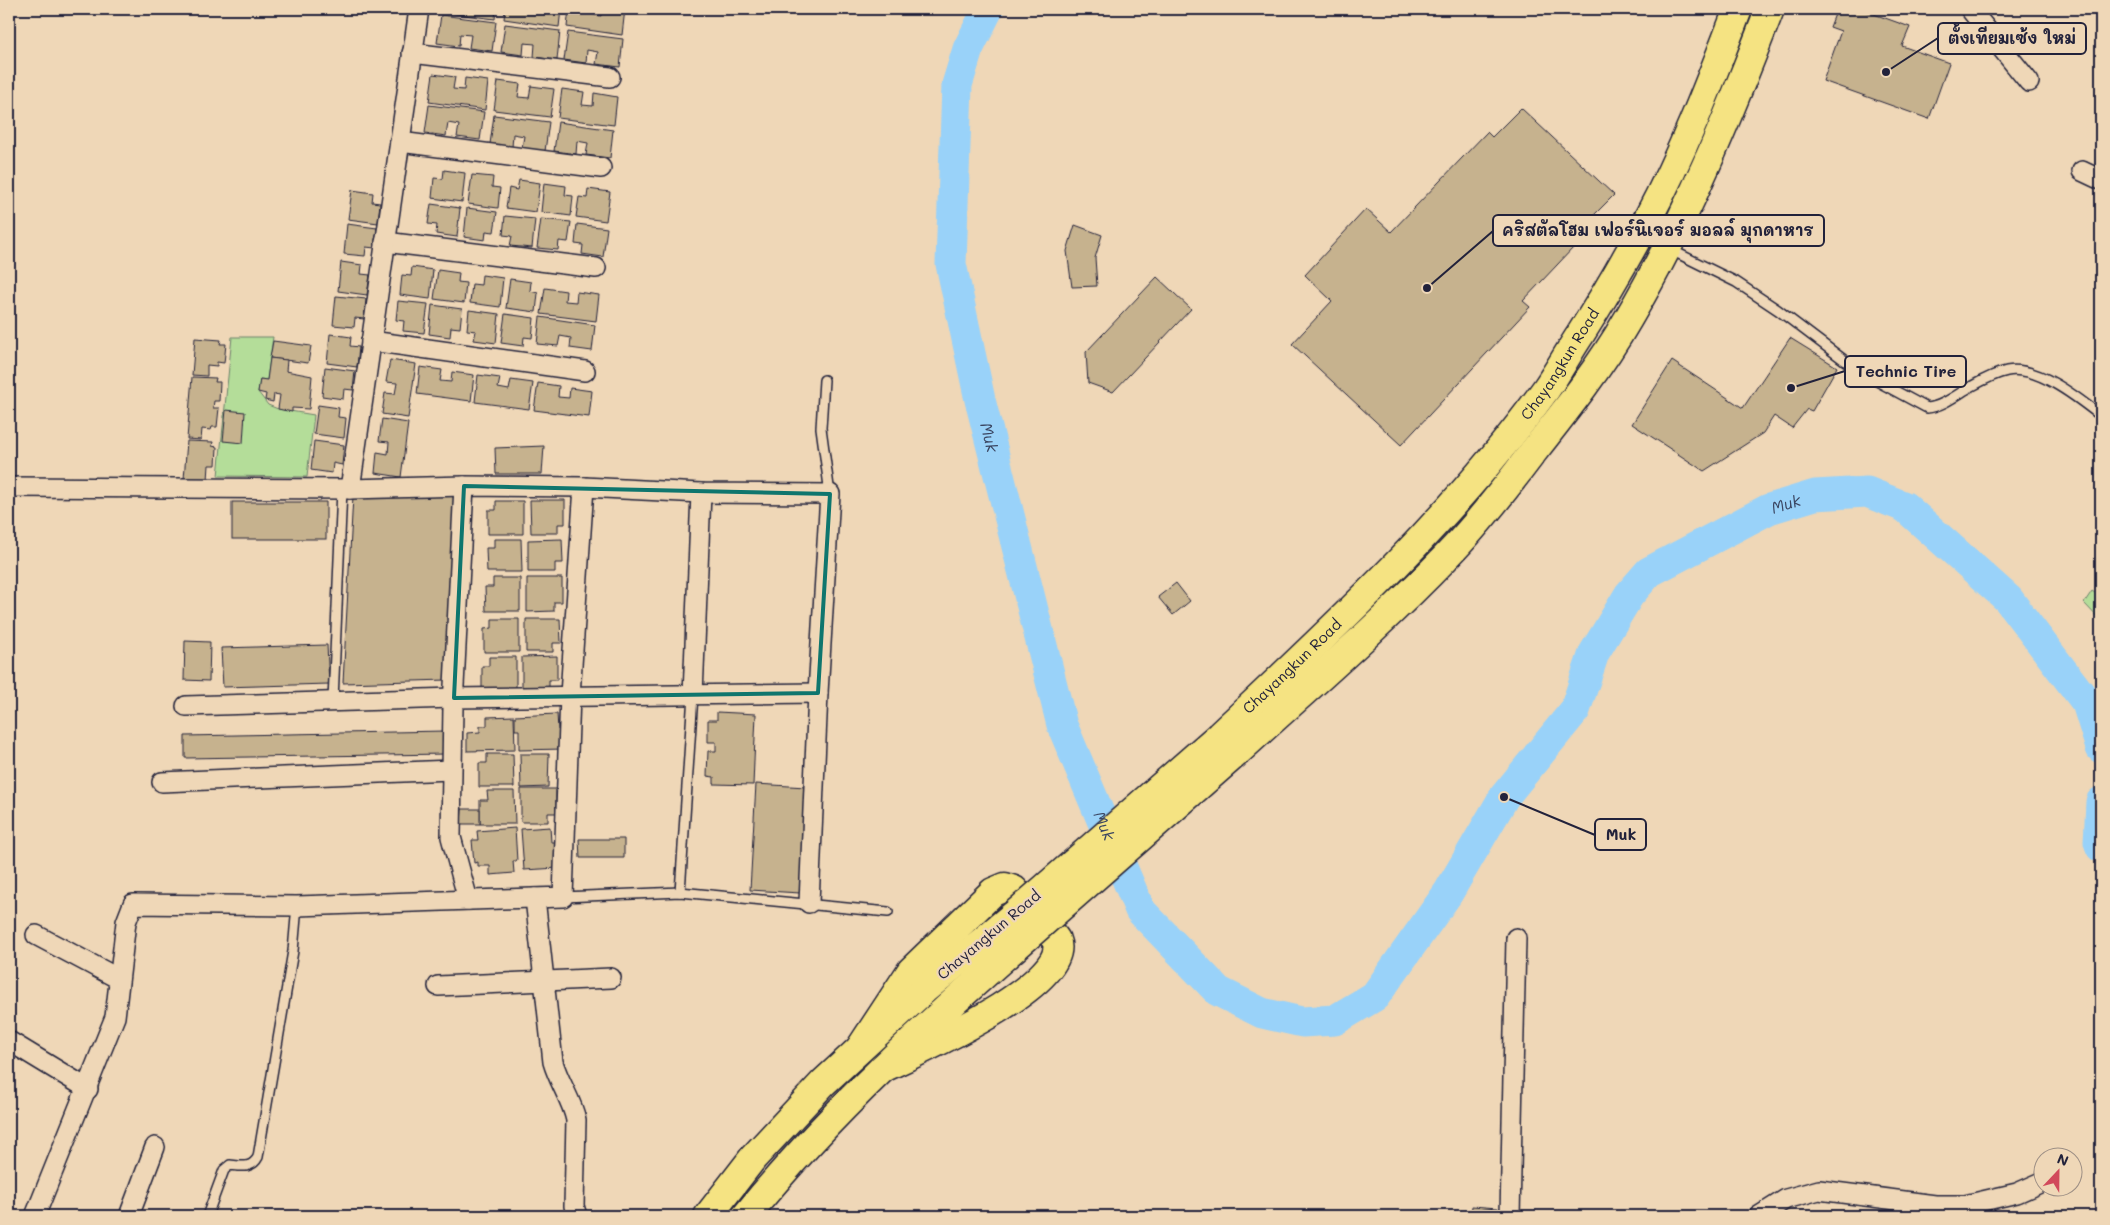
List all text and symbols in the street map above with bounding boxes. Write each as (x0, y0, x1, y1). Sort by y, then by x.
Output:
text: ตั้งเทียมเซ้ง ใหม่ (1948, 22, 2076, 48)
callout: ตั้งเทียมเซ้ง ใหม่ (1938, 23, 2086, 54)
callout: คริสตัลโฮม เฟอร์นิเจอร์ มอลล์ มุกดาหาร (1493, 215, 1824, 246)
text: คริสตัลโฮม เฟอร์นิเจอร์ มอลล์ มุกดาหาร (1502, 218, 1814, 244)
street label: Chayangkun Road (1516, 304, 1603, 424)
callout: Technic Tire (1845, 356, 1966, 387)
text: Technic Tire (1856, 360, 1956, 381)
water label: Muk (976, 420, 1004, 455)
water label: Muk (1768, 489, 1804, 518)
street label: Chayangkun Road (1238, 614, 1345, 718)
water label: Muk (1089, 808, 1121, 844)
callout: Muk (1595, 819, 1646, 850)
text: Muk (1606, 823, 1636, 844)
street label: Chayangkun Road (932, 885, 1044, 983)
north arrow (2032, 1148, 2082, 1198)
text: N (2055, 1149, 2072, 1170)

